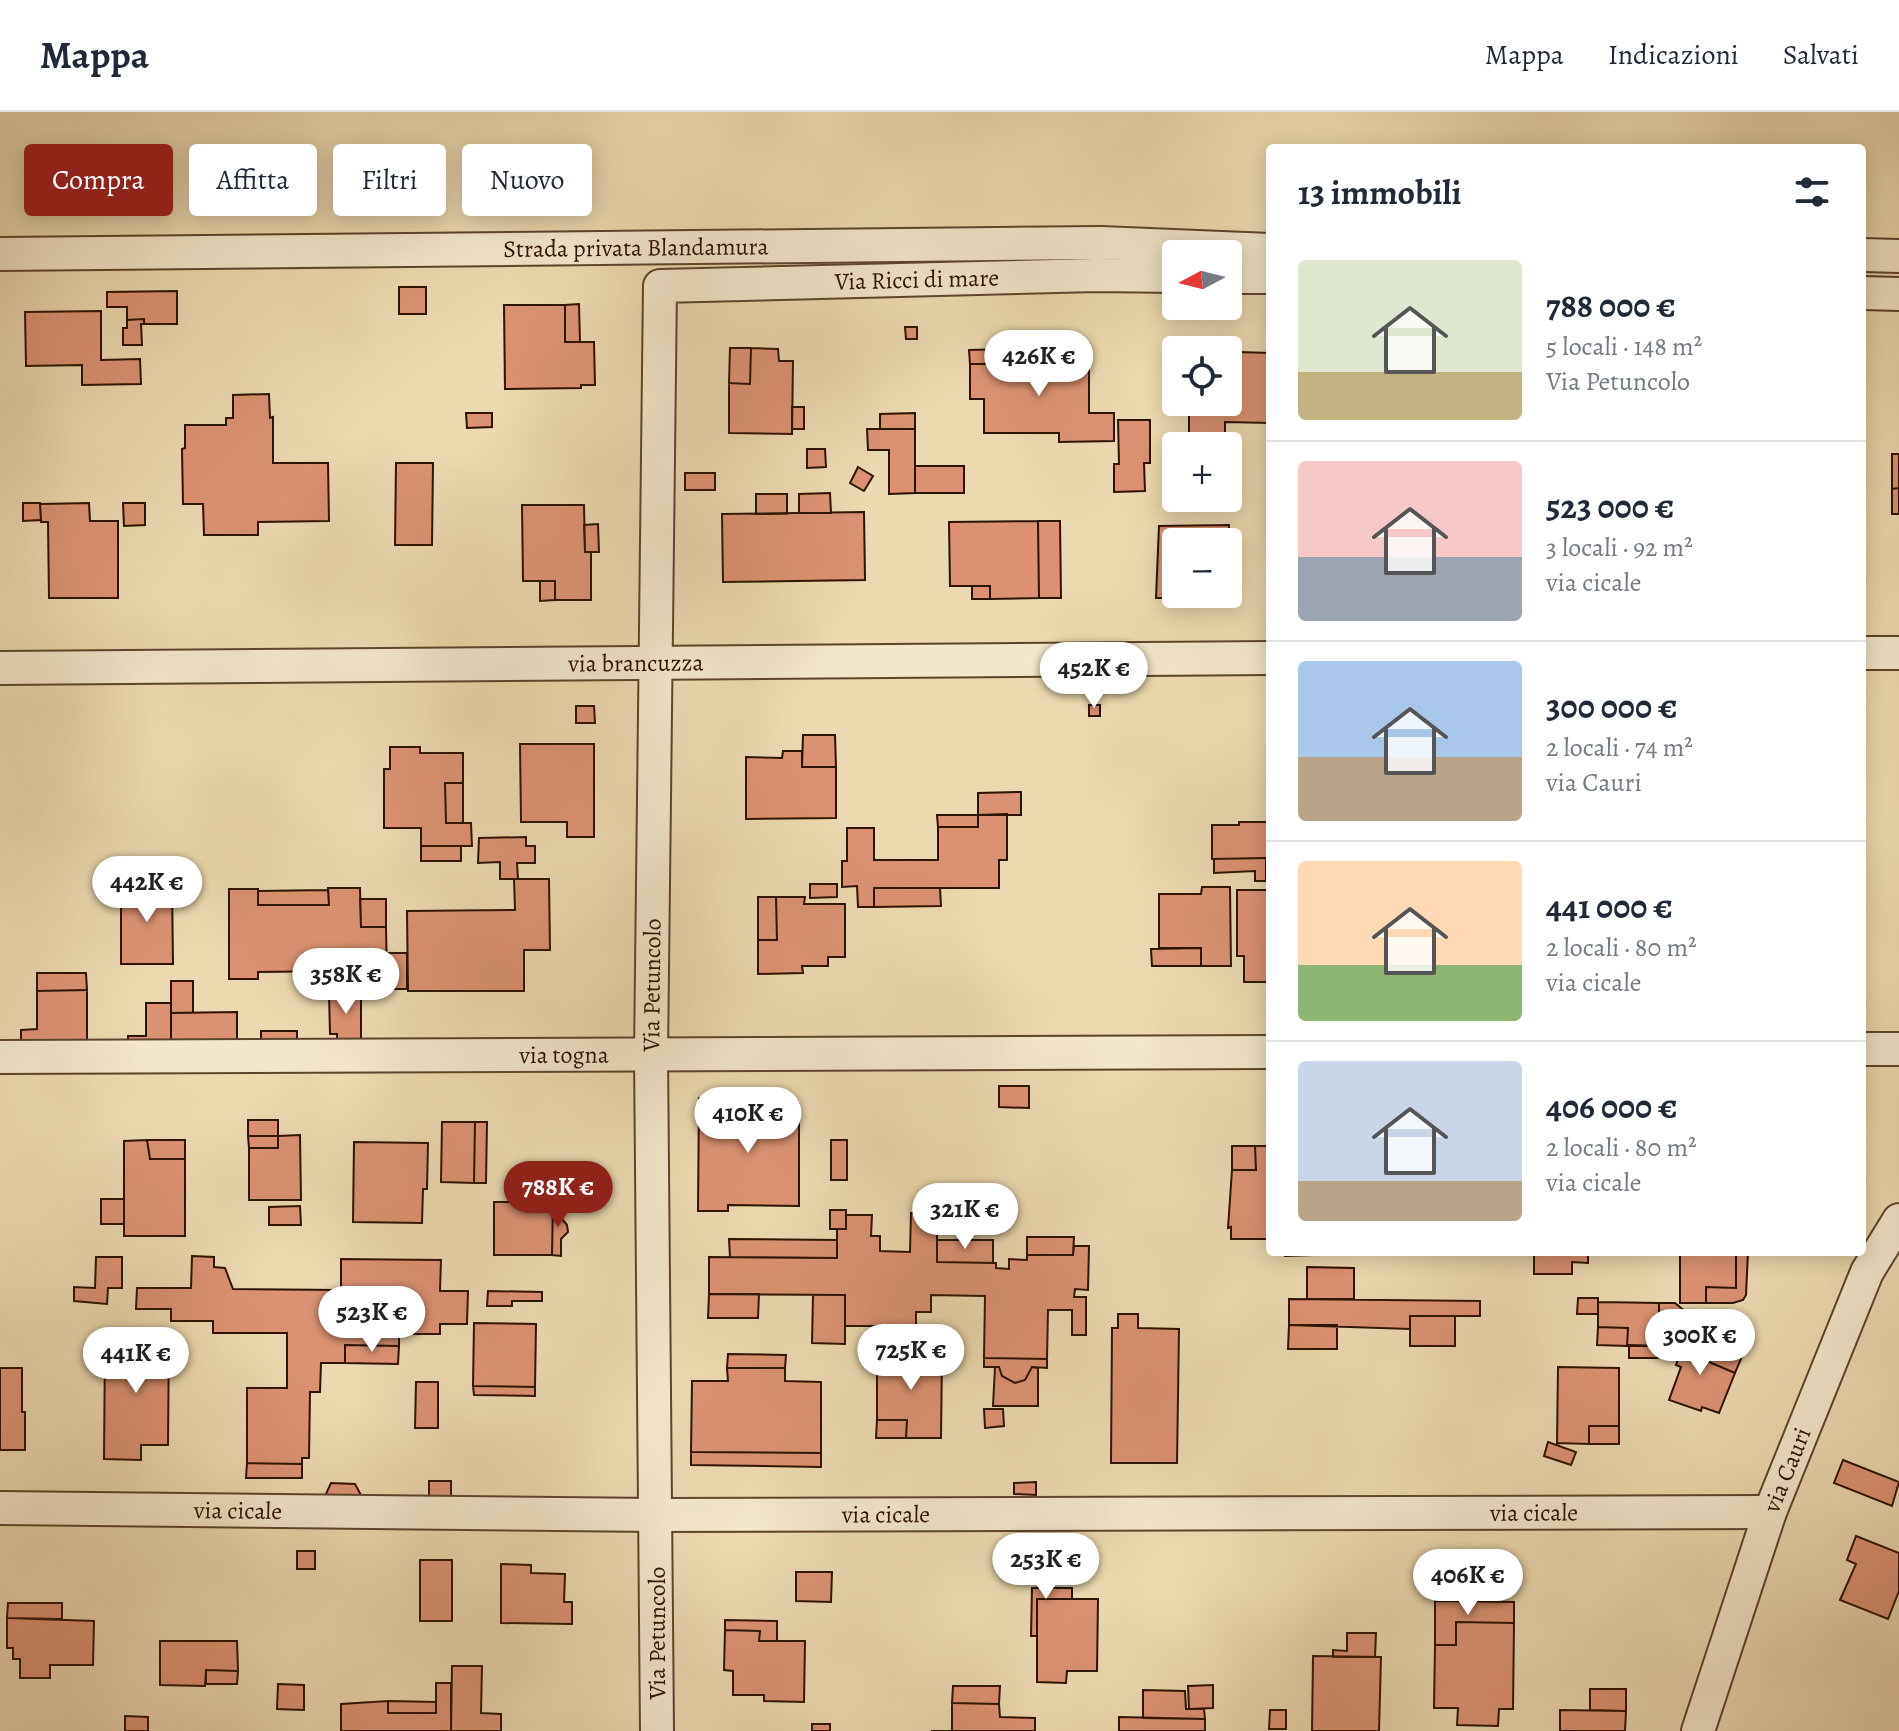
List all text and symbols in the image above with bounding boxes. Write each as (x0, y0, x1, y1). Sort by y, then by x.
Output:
text: Mappa (40, 29, 149, 81)
text: Mappa (1485, 36, 1564, 74)
text: Indicazioni (1608, 36, 1739, 74)
text: Salvati (1783, 36, 1859, 74)
chip: Compra (24, 144, 173, 216)
chip: Affitta (189, 144, 317, 216)
chip: Filtri (333, 144, 446, 216)
chip: Nuovo (462, 144, 592, 216)
text: 13 immobili (1298, 169, 1461, 216)
icon: filters (1790, 170, 1834, 214)
street label: Strada privata Blandamura (503, 230, 770, 265)
north arrow (1162, 240, 1242, 320)
map controls (1162, 240, 1242, 608)
street label: Via Ricci di mare (833, 261, 999, 298)
text: 788 000 € (1546, 282, 1676, 329)
icon: home (1362, 292, 1458, 388)
text: 5 locali · 148 m² (1546, 329, 1702, 364)
pin: 426K € (974, 330, 1104, 398)
button: locate (1162, 336, 1242, 416)
text: 426K € (1002, 338, 1076, 373)
text: Via Petuncolo (1546, 364, 1690, 399)
button: + (1162, 432, 1242, 512)
text: 523 000 € (1546, 483, 1674, 530)
icon: home (1362, 493, 1458, 589)
button: − (1162, 528, 1242, 608)
text: 3 locali · 92 m² (1546, 530, 1693, 565)
text: via cicale (1546, 565, 1641, 600)
pin: 452K € (1029, 642, 1159, 710)
street label: via brancuzza (567, 646, 705, 680)
text: 452K € (1058, 650, 1130, 685)
text: 300 000 € (1546, 683, 1677, 730)
icon: home (1362, 693, 1458, 789)
text: 2 locali · 74 m² (1546, 730, 1693, 765)
text: via Cauri (1546, 765, 1642, 800)
pin: 442K € (82, 856, 212, 924)
text: 442K € (110, 864, 184, 899)
text: 441 000 € (1546, 883, 1673, 930)
icon: home (1362, 893, 1458, 989)
street label: Via Petuncolo (635, 918, 669, 1053)
text: 2 locali · 80 m² (1546, 930, 1697, 965)
pin: 358K € (281, 948, 411, 1016)
text: 358K € (310, 956, 382, 991)
text: via cicale (1546, 965, 1641, 1000)
street label: via togna (518, 1039, 610, 1071)
text: 406 000 € (1546, 1083, 1678, 1130)
pin: 410K € (683, 1087, 813, 1155)
icon: home (1362, 1093, 1458, 1189)
text: 410K € (712, 1095, 784, 1130)
text: 2 locali · 80 m² (1546, 1130, 1697, 1165)
pin: 788K € (493, 1161, 623, 1229)
text: via cicale (1546, 1165, 1641, 1200)
text: 788K € (522, 1169, 594, 1204)
pin: 321K € (900, 1183, 1030, 1251)
text: 321K € (930, 1191, 1000, 1226)
pin: 523K € (307, 1286, 437, 1354)
text: 523K € (336, 1294, 408, 1329)
pin: 300K € (1635, 1309, 1765, 1377)
text: 300K € (1663, 1317, 1737, 1352)
pin: 725K € (846, 1324, 976, 1392)
pin: 441K € (71, 1327, 201, 1395)
text: 725K € (875, 1332, 947, 1367)
text: 441K € (101, 1335, 171, 1370)
street label: via Cauri (1755, 1423, 1818, 1518)
street label: via cicale (193, 1494, 282, 1527)
street label: via cicale (1489, 1497, 1578, 1529)
street label: via cicale (841, 1498, 930, 1531)
pin: 253K € (981, 1533, 1111, 1601)
text: 253K € (1010, 1541, 1082, 1576)
pin: 406K € (1403, 1549, 1533, 1617)
text: 406K € (1431, 1557, 1505, 1592)
street label: Via Petuncolo (641, 1567, 673, 1700)

